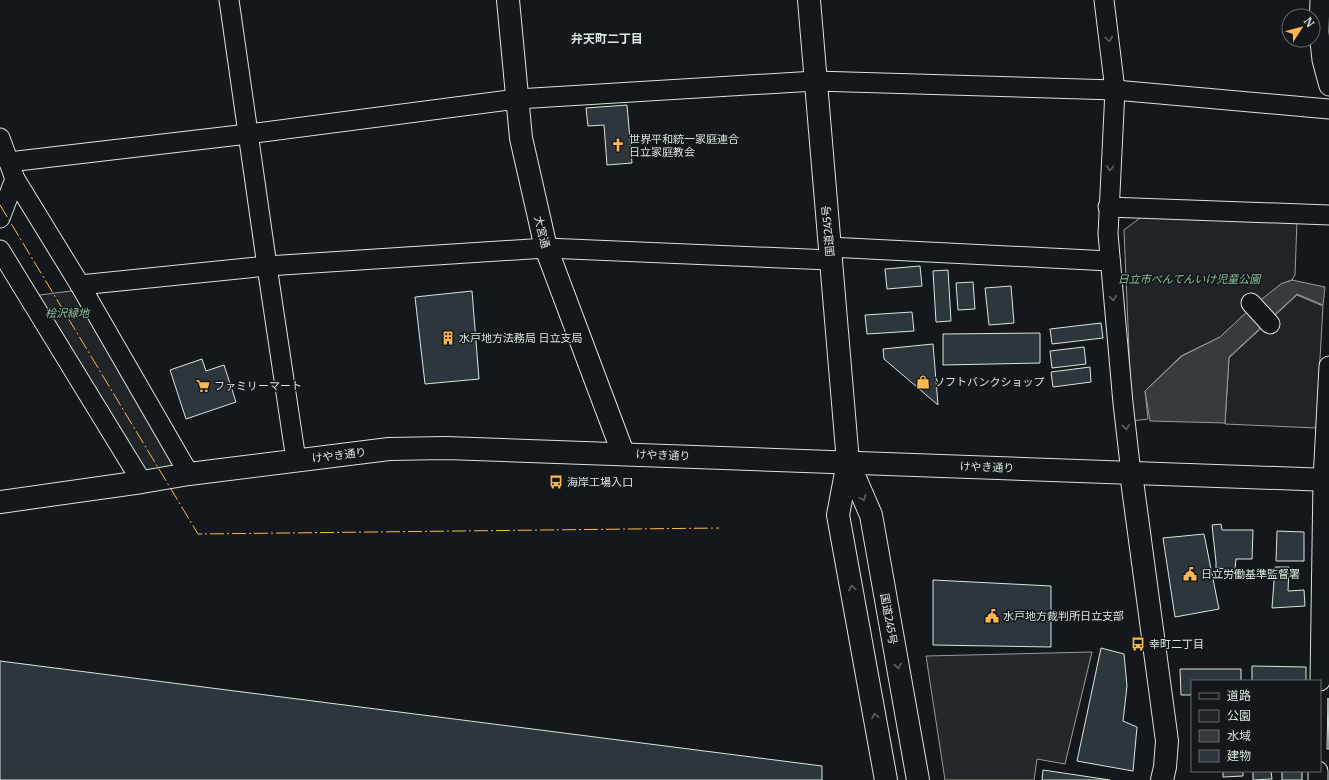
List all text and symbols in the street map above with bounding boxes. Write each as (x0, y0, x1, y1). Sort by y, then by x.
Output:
north arrow (1281, 8, 1321, 48)
text: N (1301, 14, 1317, 30)
district label: 弁天町二丁目 (571, 31, 643, 46)
one-way arrow (1104, 36, 1113, 42)
place label: 世界平和統一家庭連合 日立家庭教会 (629, 132, 739, 159)
church icon: 世界平和統一家庭連合 日立家庭教会 (610, 137, 626, 153)
one-way arrow (1106, 165, 1115, 171)
street label: 国道245号 (819, 205, 837, 257)
street label: 大宮通 (531, 214, 553, 250)
park label: 日立市べんてんいけ児童公園 (1118, 272, 1262, 286)
one-way arrow (1109, 295, 1118, 301)
park label: 桧沢緑地 (45, 306, 90, 320)
building icon: 水戸地方法務局 日立支局 (440, 330, 456, 346)
place label: 水戸地方法務局 日立支局 (459, 331, 583, 345)
shop icon: ソフトバンクショップ (915, 374, 931, 390)
place label: ソフトバンクショップ (934, 375, 1045, 389)
supermarket icon: ファミリーマート (195, 378, 211, 394)
place label: ファミリーマート (214, 379, 302, 393)
one-way arrow (1121, 424, 1130, 430)
street label: けやき通り (311, 445, 367, 465)
street label: けやき通り (635, 447, 691, 463)
street label: けやき通り (959, 459, 1015, 475)
bus stop icon: 海岸工場入口 (548, 474, 564, 490)
place label: 海岸工場入口 (567, 475, 633, 489)
one-way arrow (859, 494, 867, 501)
public building icon: 日立労働基準監督署 (1182, 566, 1198, 582)
place label: 日立労働基準監督署 (1201, 567, 1300, 581)
one-way arrow (848, 585, 857, 591)
street label: 国道245号 (878, 592, 900, 646)
public building icon: 水戸地方裁判所日立支部 (984, 608, 1000, 624)
place label: 水戸地方裁判所日立支部 (1003, 609, 1124, 623)
bus stop icon: 幸町二丁目 (1130, 636, 1146, 652)
place label: 幸町二丁目 (1149, 637, 1204, 651)
one-way arrow (893, 663, 901, 669)
legend (1191, 680, 1321, 772)
text: 道路 (1227, 688, 1251, 703)
text: 公園 (1227, 708, 1251, 723)
one-way arrow (871, 713, 880, 719)
text: 水域 (1227, 728, 1251, 743)
text: 建物 (1227, 748, 1251, 763)

